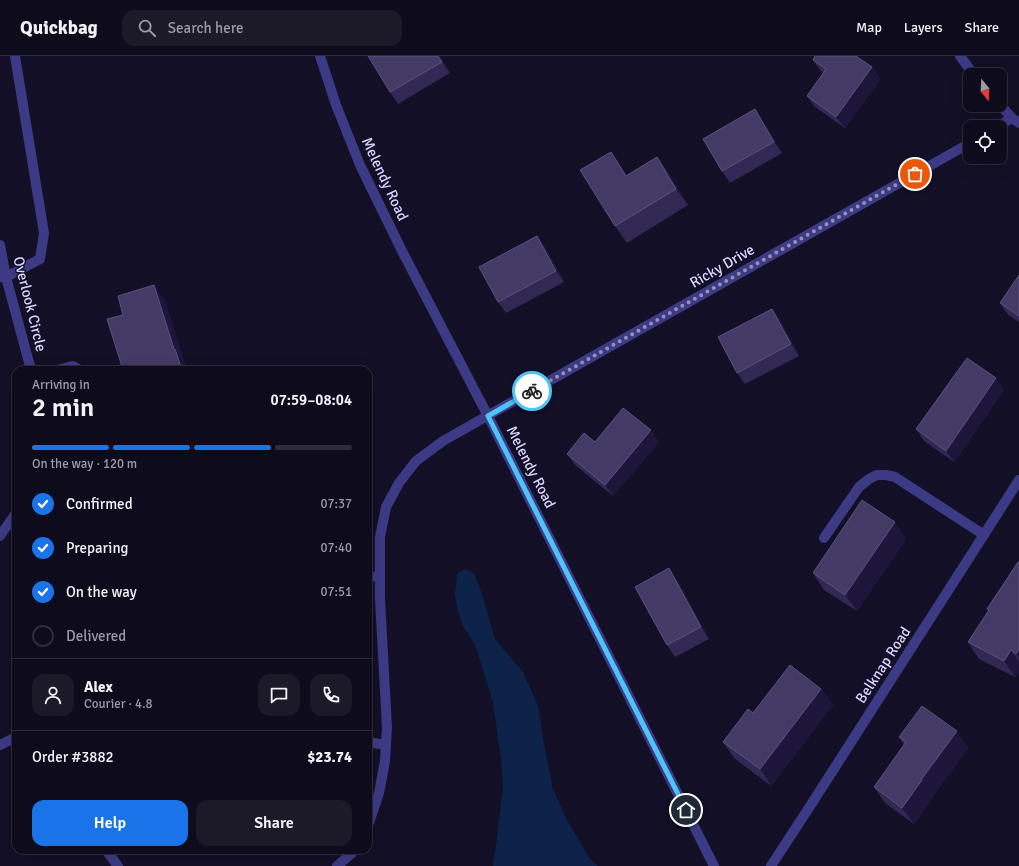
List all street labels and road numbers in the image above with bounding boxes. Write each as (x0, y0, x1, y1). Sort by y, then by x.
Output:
street label: Melendy Road (358, 134, 412, 224)
street label: Ricky Drive (687, 240, 757, 292)
street label: Overlook Circle (9, 255, 51, 353)
street label: Melendy Road (503, 423, 559, 511)
street label: Belknap Road (852, 623, 914, 707)

